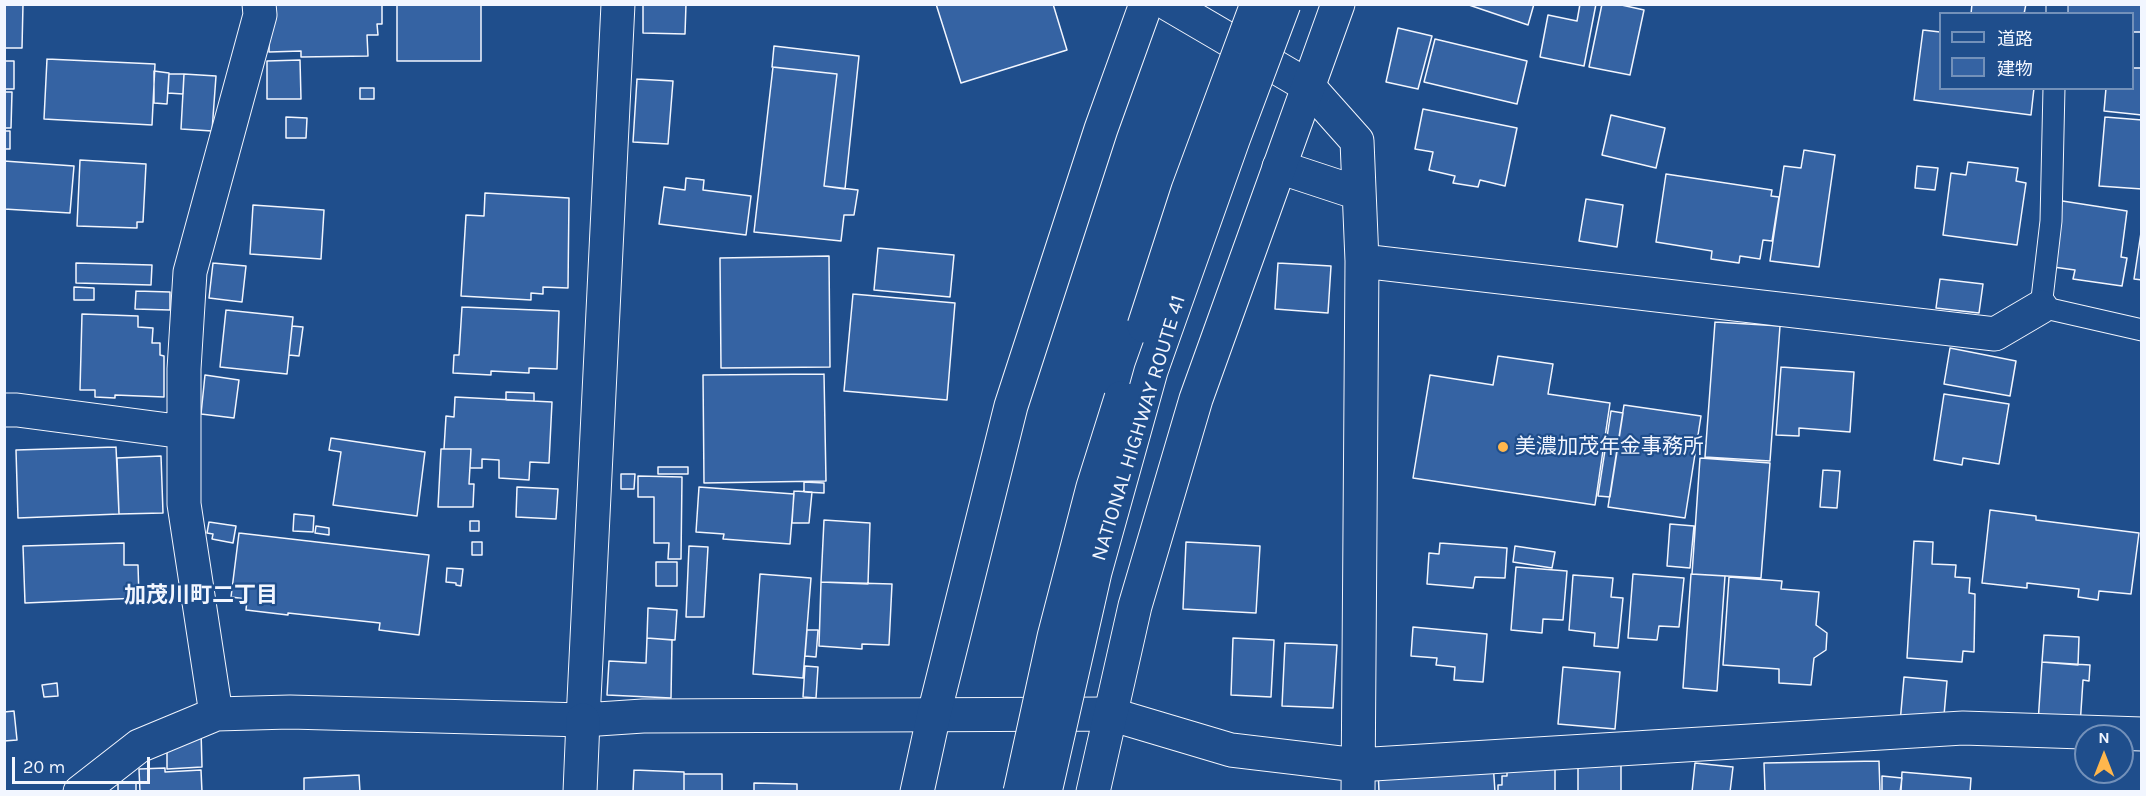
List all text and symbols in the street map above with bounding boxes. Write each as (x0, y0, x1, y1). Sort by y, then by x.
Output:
legend (1939, 12, 2134, 90)
text: 道路 (1997, 28, 2033, 50)
text: 建物 (1997, 58, 2033, 80)
street label: NATIONAL HIGHWAY ROUTE 41 (1087, 292, 1191, 564)
place label: 美濃加茂年金事務所 (1515, 434, 1704, 460)
marker: 美濃加茂年金事務所 (1496, 440, 1510, 454)
district label: 加茂川町二丁目 (124, 583, 278, 609)
north arrow (2074, 724, 2134, 784)
text: N (2098, 728, 2110, 747)
scale bar (15, 745, 153, 783)
text: 20 m (23, 756, 65, 778)

